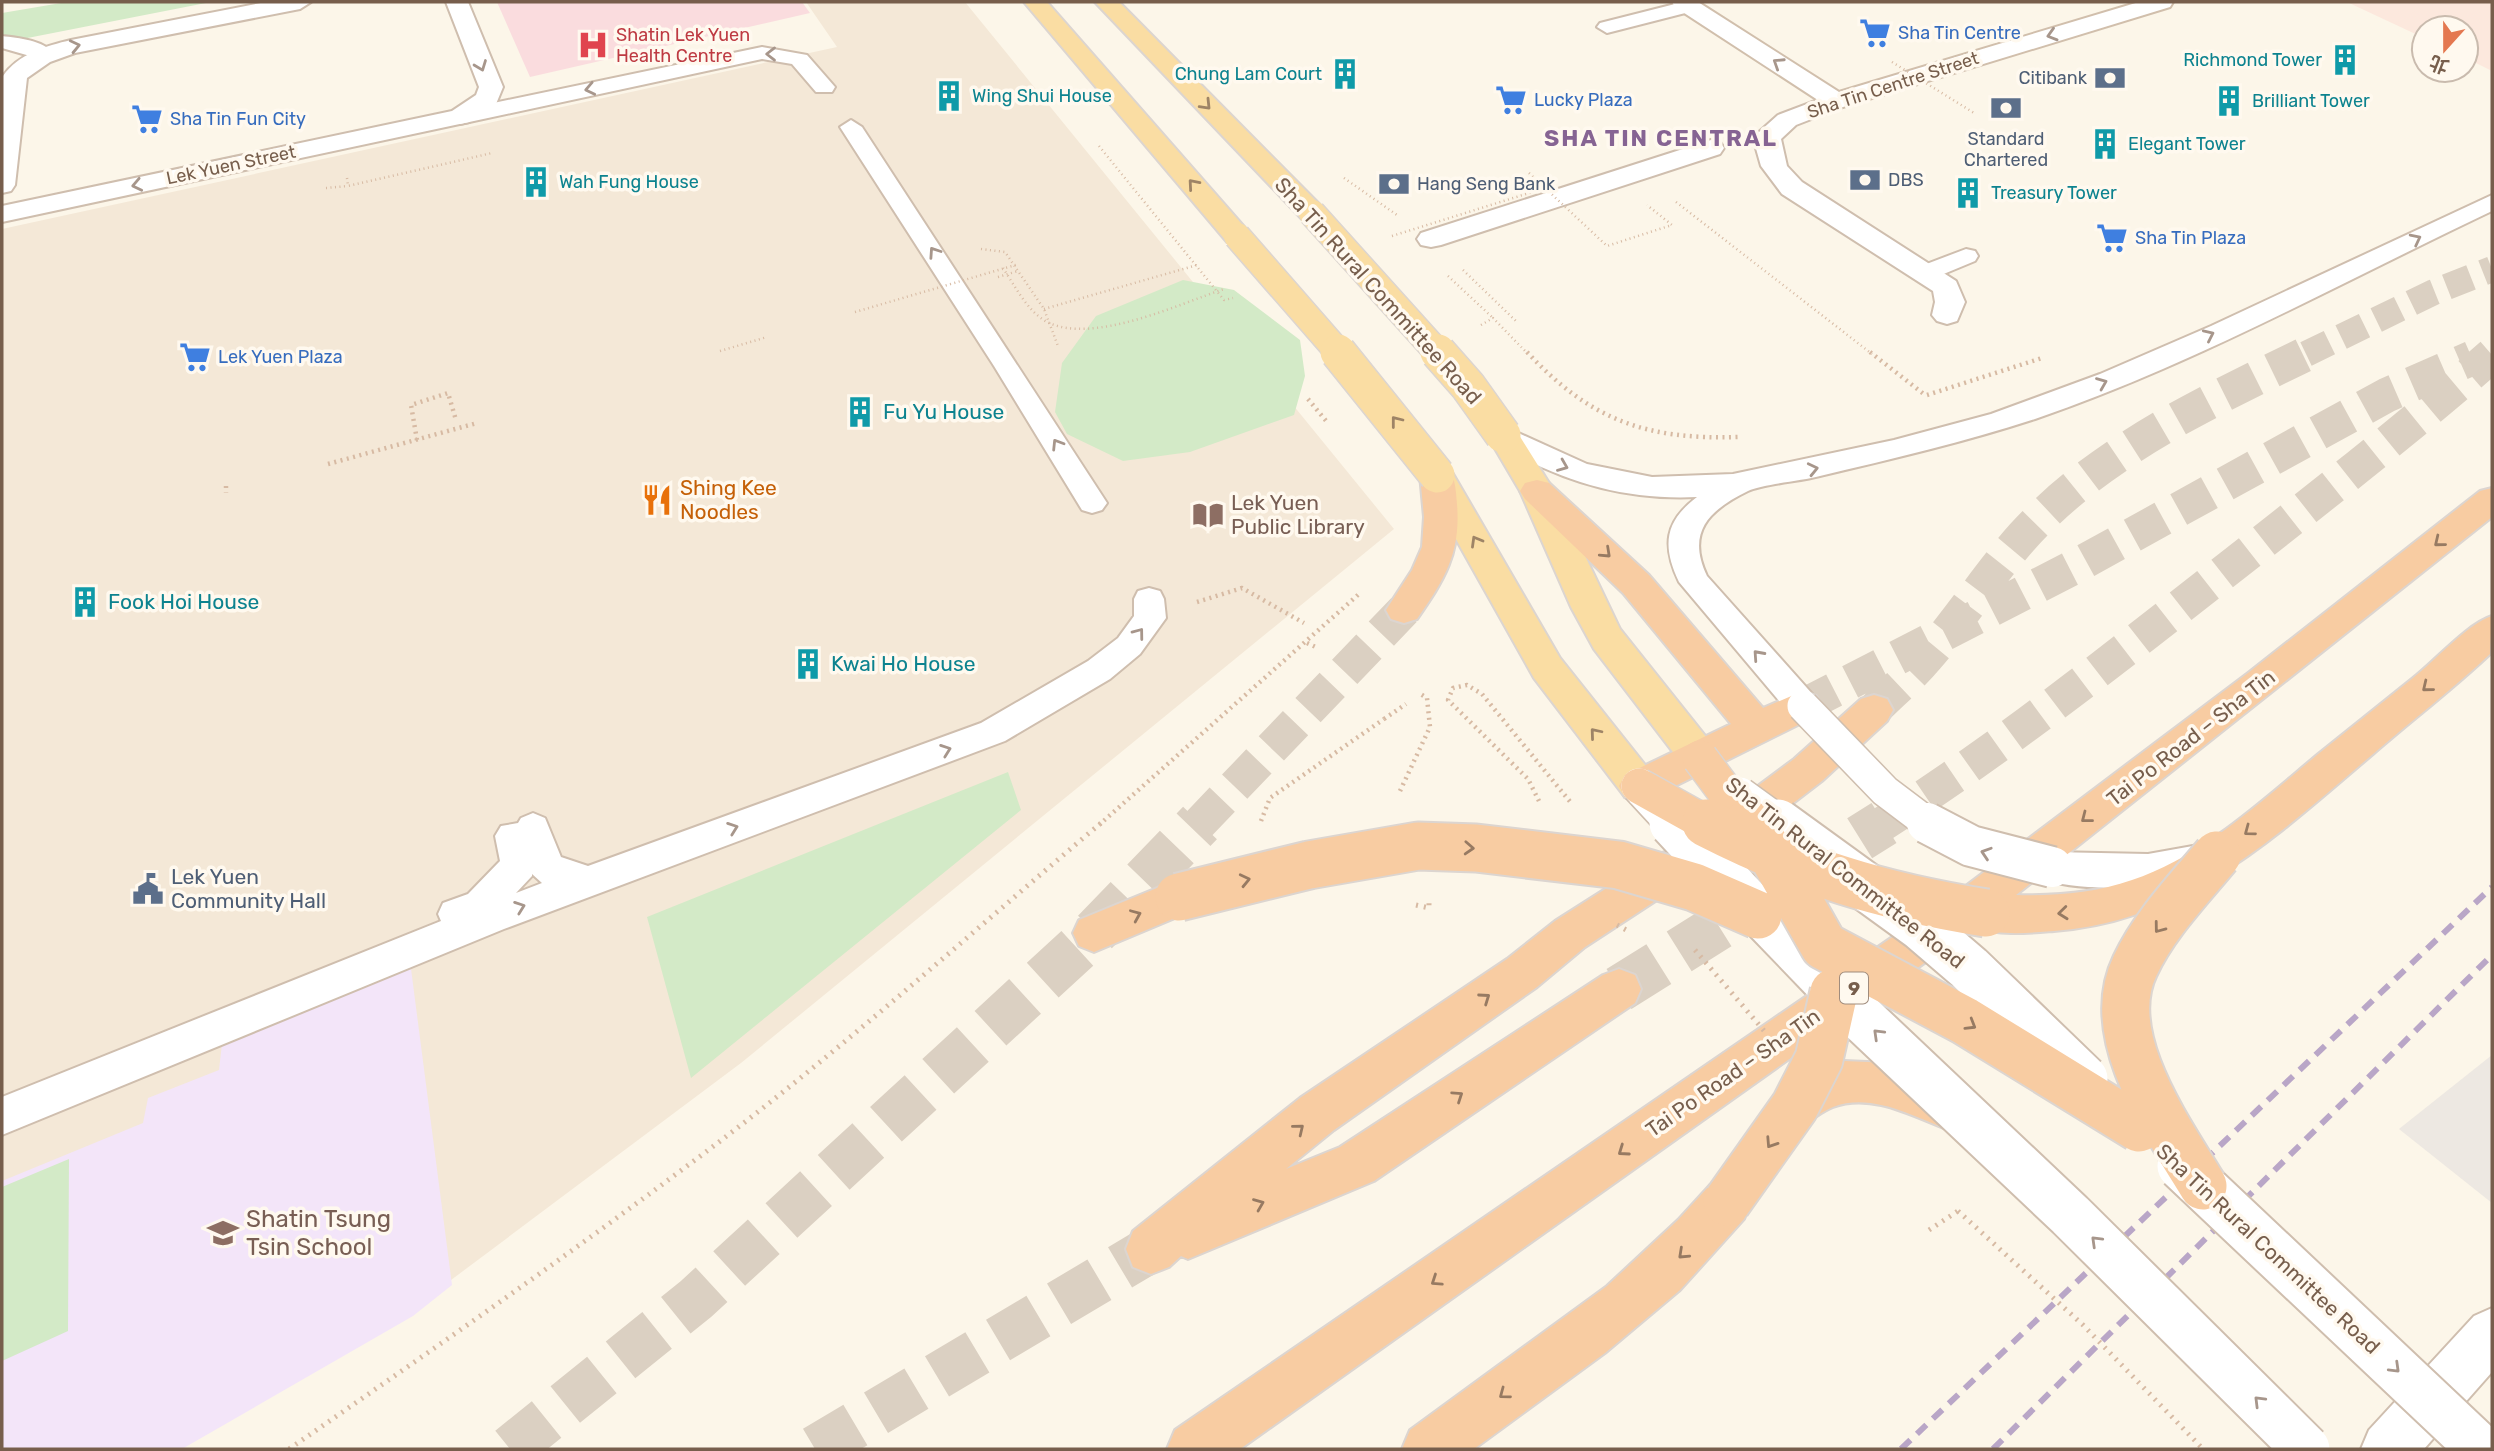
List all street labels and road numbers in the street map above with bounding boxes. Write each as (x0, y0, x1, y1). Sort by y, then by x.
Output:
street label: Sha Tin Centre Street (1804, 47, 1982, 123)
street label: Lek Yuen Street (164, 141, 298, 189)
street label: Sha Tin Rural Committee Road (1270, 172, 1487, 409)
street label: Tai Po Road – Sha Tin (2102, 664, 2280, 811)
street label: Sha Tin Rural Committee Road (1721, 771, 1970, 974)
road number: 9 (1840, 972, 1868, 1004)
street label: Tai Po Road – Sha Tin (1641, 1003, 1825, 1142)
street label: Sha Tin Rural Committee Road (2151, 1138, 2385, 1359)

